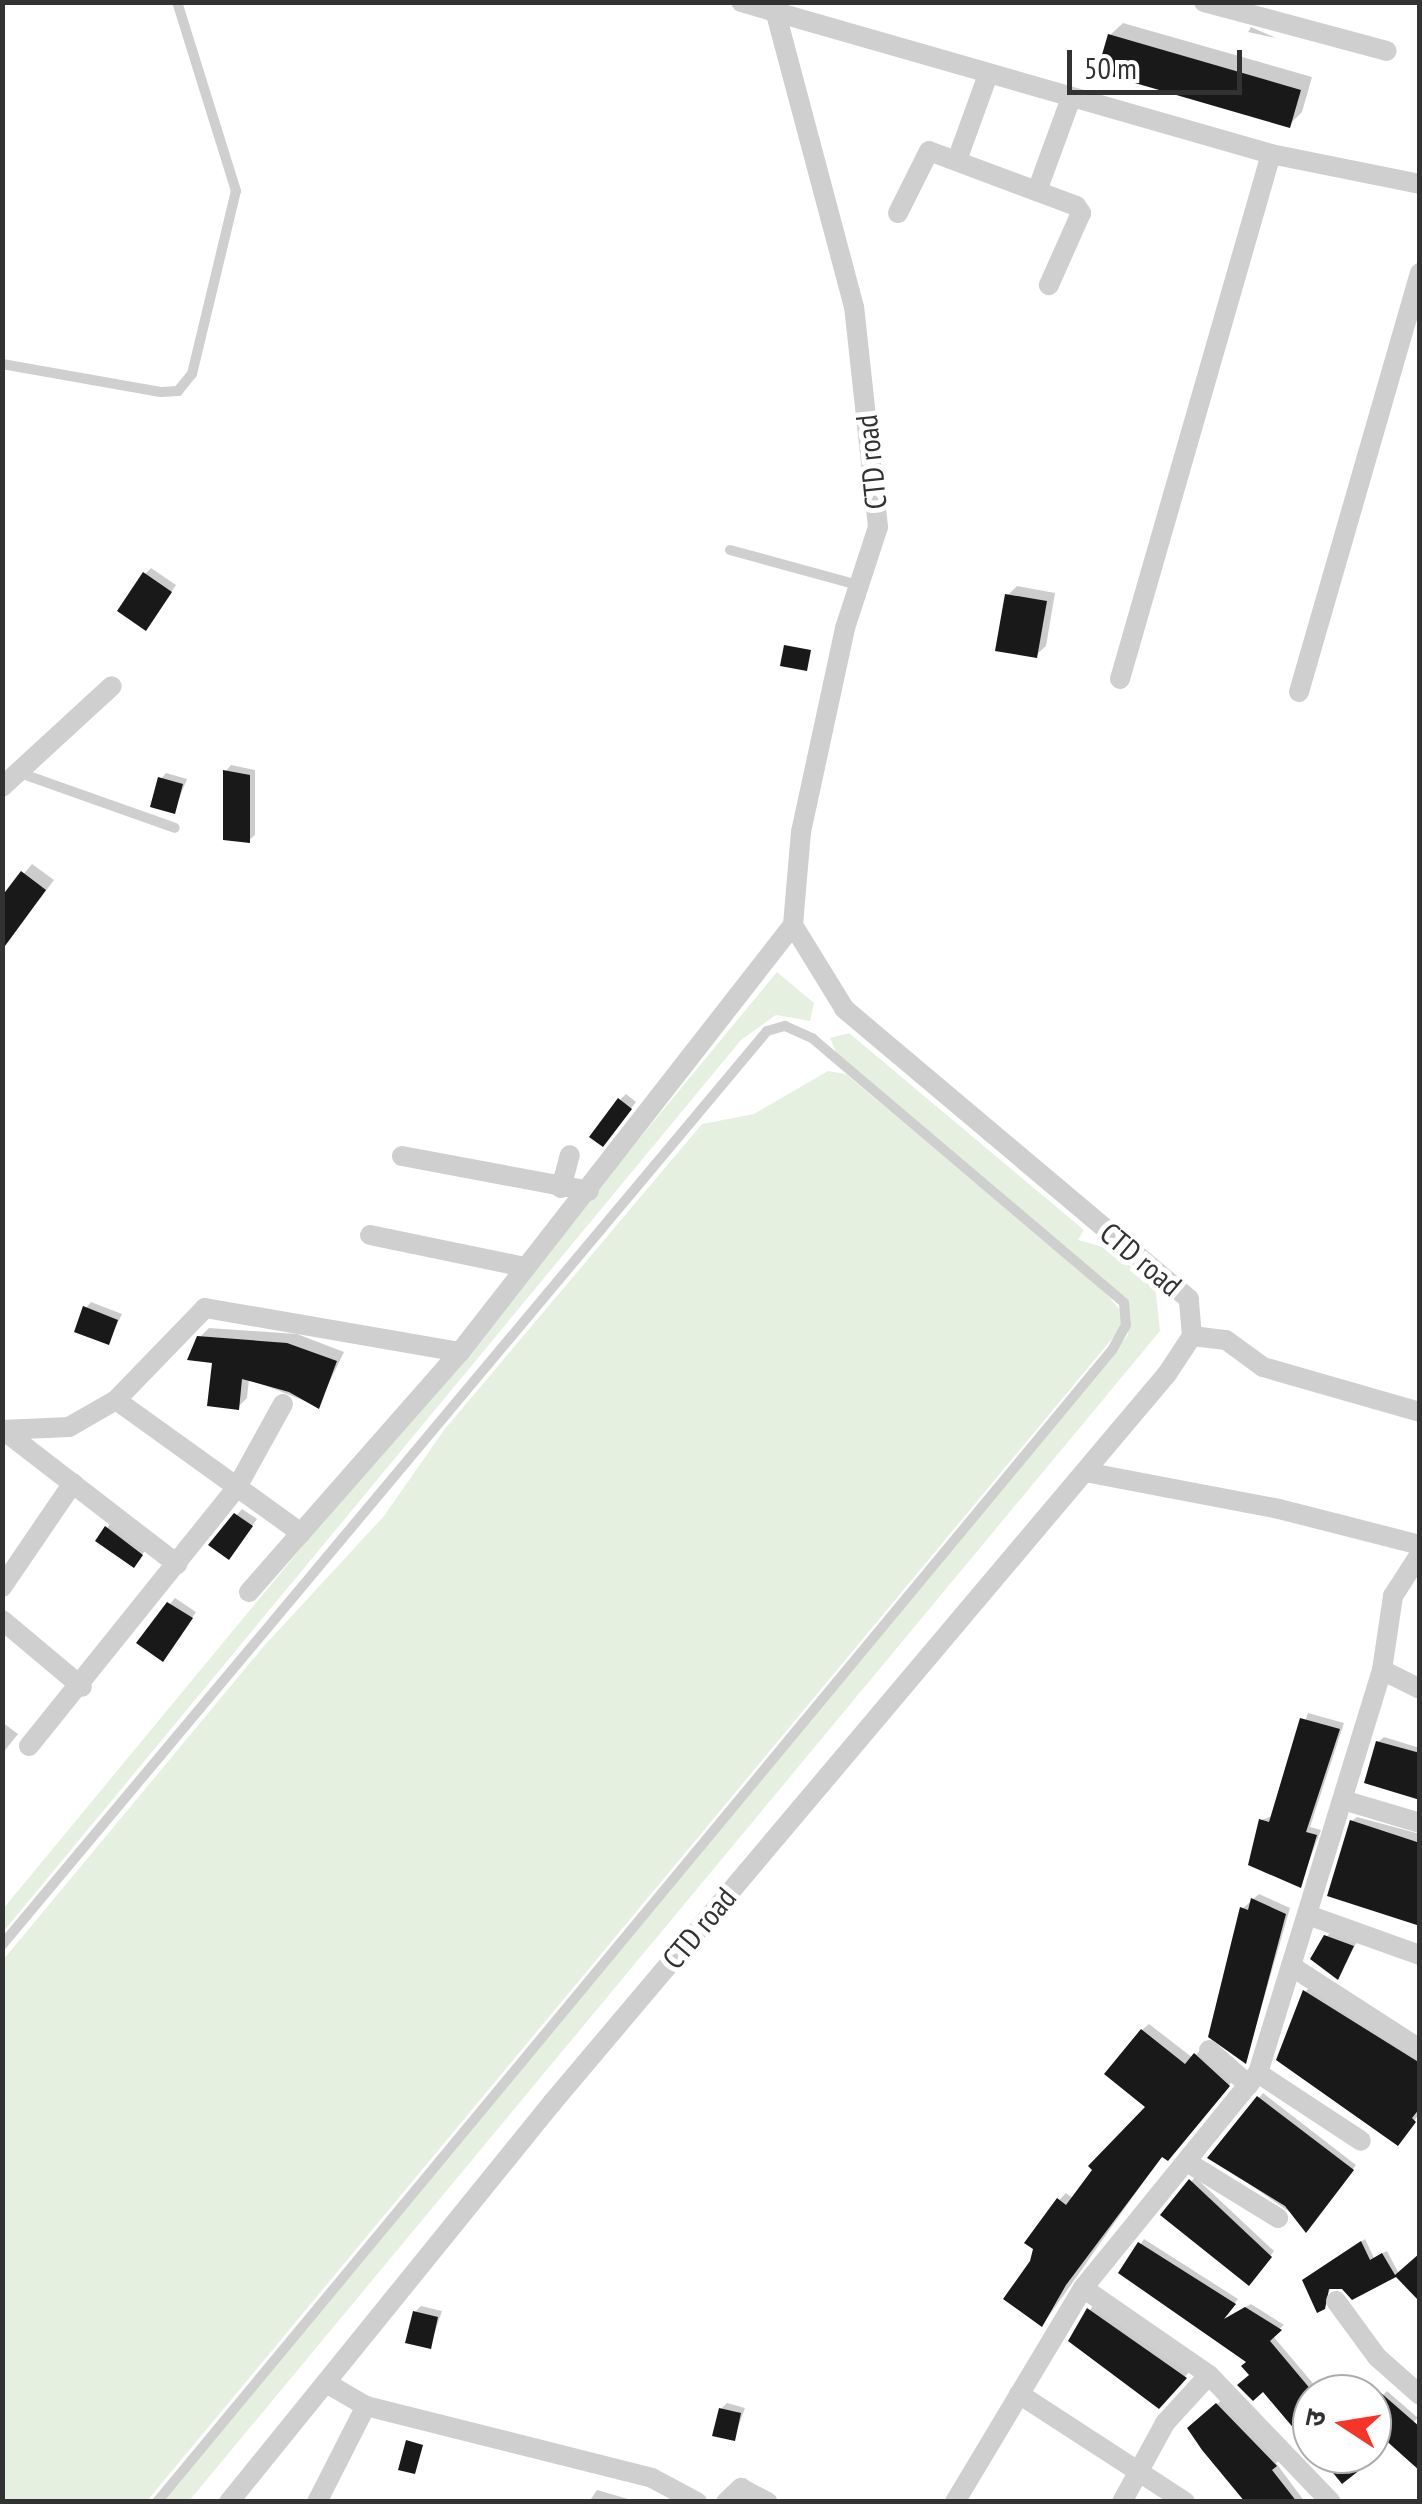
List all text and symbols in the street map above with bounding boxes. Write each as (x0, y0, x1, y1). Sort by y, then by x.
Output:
scale bar (1072, 30, 1247, 92)
text: 50 m (1084, 48, 1137, 87)
street label: CTD road (848, 413, 894, 511)
street label: CTD road (1093, 1215, 1189, 1303)
street label: CTD road (655, 1880, 743, 1976)
north arrow (1292, 2374, 1392, 2474)
text: उ (1294, 2406, 1334, 2430)

